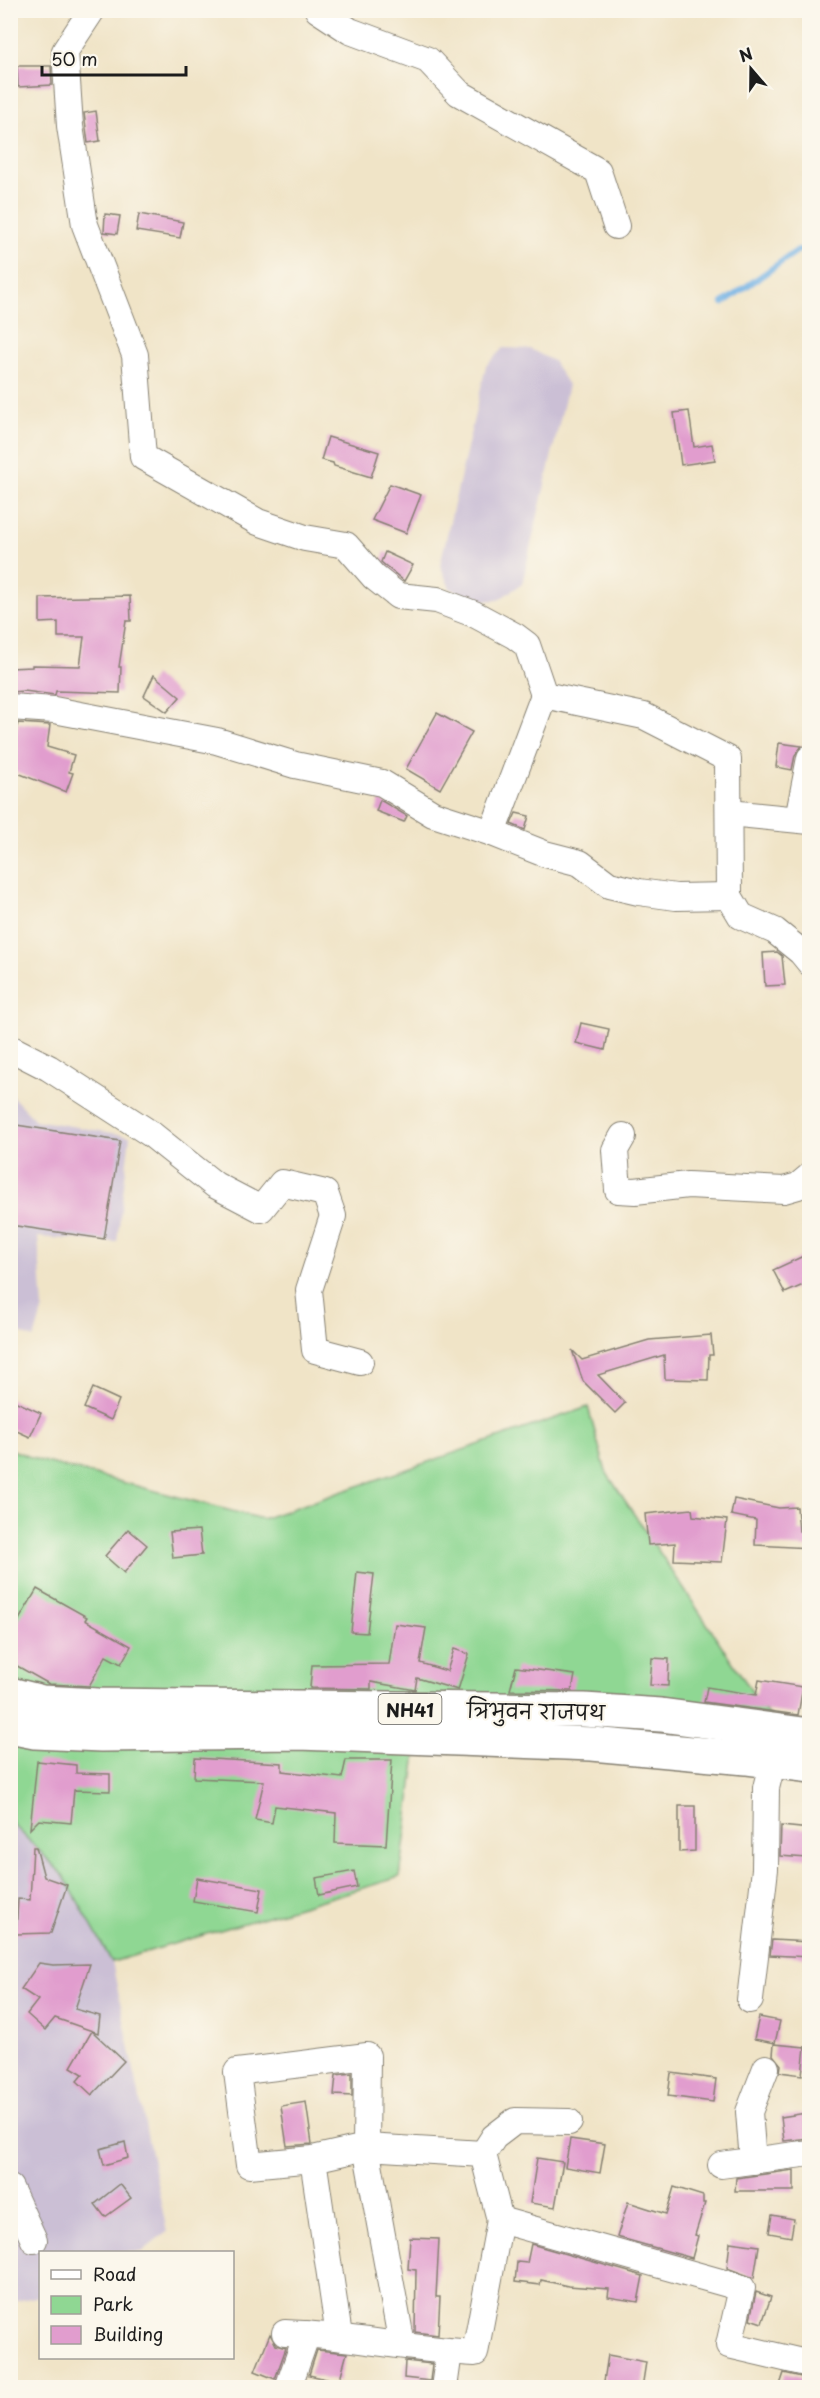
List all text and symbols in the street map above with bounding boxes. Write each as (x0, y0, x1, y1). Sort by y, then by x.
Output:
scale bar (42, 39, 186, 77)
north arrow (721, 39, 781, 99)
text: N (735, 41, 756, 67)
text: 50 m (51, 45, 98, 72)
road number: NH41 (378, 1694, 442, 1724)
street label: त्रिभुवन राजपथ (466, 1695, 606, 1728)
legend (39, 2251, 234, 2359)
text: Road (93, 2260, 137, 2287)
text: Park (93, 2290, 133, 2317)
text: Building (93, 2320, 163, 2347)

